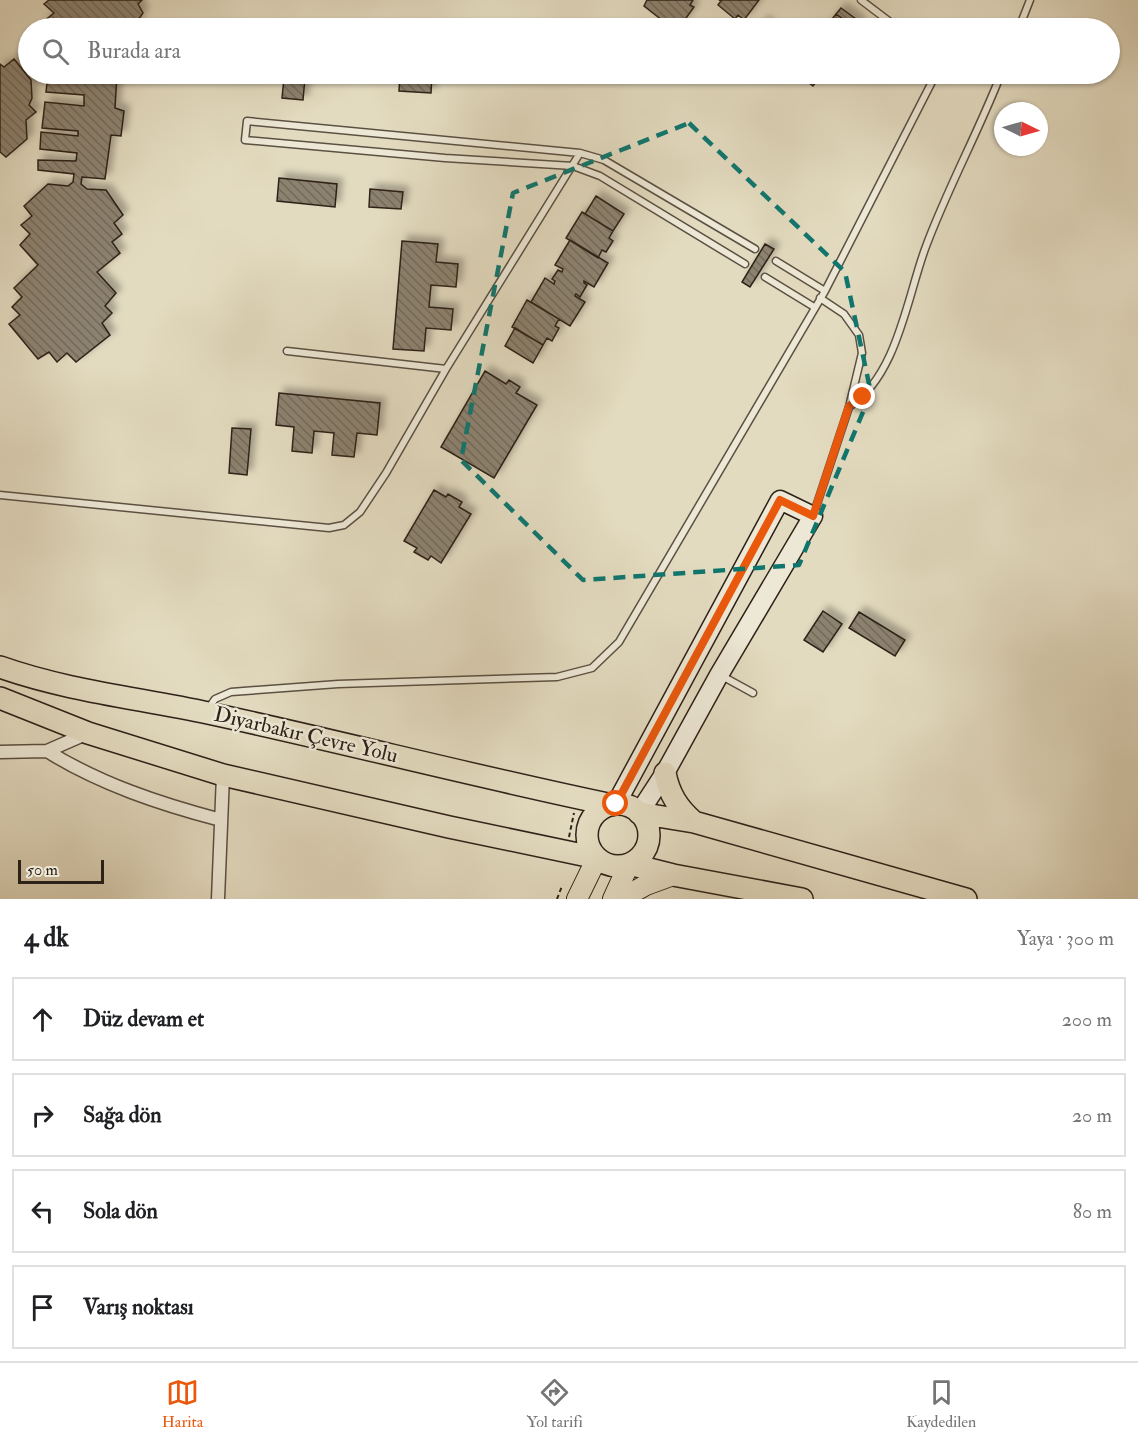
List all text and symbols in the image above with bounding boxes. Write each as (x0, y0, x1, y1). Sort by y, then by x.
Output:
search box (18, 18, 1120, 84)
icon: search (39, 35, 72, 68)
text: Burada ara (87, 37, 181, 65)
north arrow (994, 102, 1048, 156)
route end (849, 383, 875, 409)
street label: Diyarbakır Çevre Yolu (211, 701, 401, 769)
route start (602, 790, 628, 816)
scale bar (18, 857, 104, 884)
text: 50 m (27, 860, 58, 880)
text: 4 dk (24, 922, 69, 954)
text: Yaya · 300 m (1017, 926, 1114, 951)
icon: ahead (26, 1003, 59, 1036)
text: Düz devam et (83, 1005, 204, 1033)
text: 200 m (1062, 1007, 1112, 1032)
icon: right (26, 1099, 59, 1132)
text: Sağa dön (83, 1101, 162, 1129)
text: 20 m (1072, 1103, 1112, 1128)
icon: left (26, 1195, 59, 1228)
text: Sola dön (83, 1197, 158, 1225)
text: 80 m (1073, 1199, 1112, 1224)
icon: arrive (26, 1291, 59, 1324)
text: Varış noktası (83, 1293, 194, 1321)
tab: Harita (162, 1376, 203, 1432)
tab: Yol tarifi (527, 1376, 583, 1432)
tab: Kaydedilen (906, 1376, 976, 1432)

